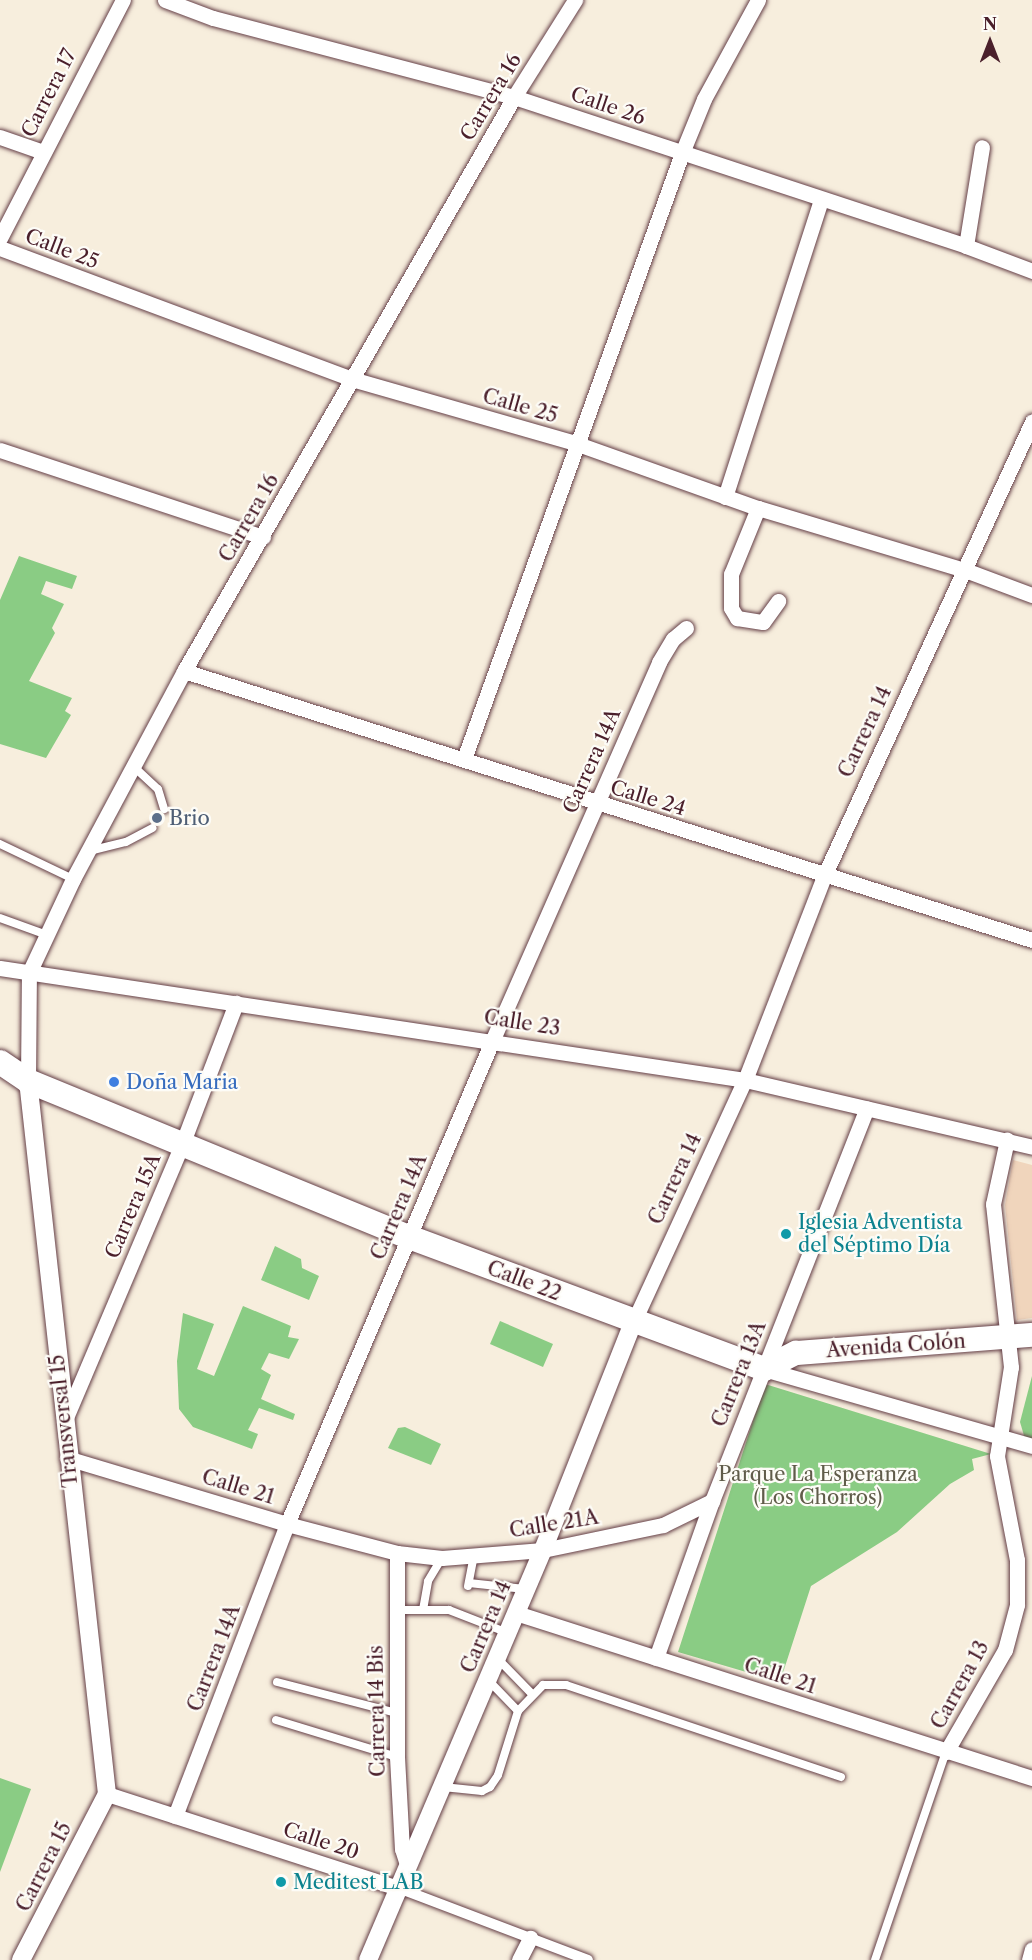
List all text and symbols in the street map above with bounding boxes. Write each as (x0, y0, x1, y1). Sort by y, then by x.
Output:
north arrow (960, 12, 1020, 72)
text: N (983, 14, 997, 34)
street label: Carrera 17 (16, 45, 82, 141)
street label: Carrera 16 (455, 49, 527, 145)
street label: Calle 26 (567, 82, 649, 130)
street label: Calle 25 (22, 224, 102, 274)
street label: Calle 25 (480, 384, 560, 428)
street label: Carrera 16 (214, 470, 284, 566)
street label: Carrera 14 (833, 683, 897, 781)
street label: Carrera 14A (558, 705, 626, 817)
street label: Calle 24 (607, 775, 689, 821)
place label: Brio (169, 806, 210, 830)
marker: Brio (150, 811, 164, 825)
street label: Calle 23 (482, 1005, 562, 1041)
place label: Doña Maria (126, 1070, 238, 1094)
marker: Doña Maria (107, 1075, 121, 1089)
street label: Carrera 14 (643, 1130, 707, 1228)
street label: Carrera 15A (100, 1150, 166, 1262)
street label: Carrera 14A (366, 1150, 432, 1264)
place label: Iglesia Adventista del Séptimo Día (798, 1210, 964, 1257)
marker: Iglesia Adventista del Séptimo Día (779, 1227, 793, 1241)
street label: Calle 22 (484, 1256, 564, 1306)
street label: Carrera 13A (707, 1317, 771, 1431)
street label: Avenida Colón (825, 1329, 967, 1363)
street label: Transversal 15 (45, 1353, 83, 1489)
park label: Parque La Esperanza (Los Chorros) (718, 1463, 918, 1510)
street label: Calle 21 (199, 1465, 277, 1509)
street label: Calle 21A (508, 1505, 600, 1543)
street label: Carrera 14 (456, 1577, 516, 1677)
street label: Carrera 14A (183, 1601, 245, 1715)
street label: Carrera 13 (926, 1637, 994, 1733)
street label: Carrera 14 Bis (364, 1645, 390, 1777)
street label: Calle 21 (741, 1653, 819, 1699)
street label: Calle 20 (280, 1817, 362, 1865)
street label: Carrera 15 (11, 1818, 77, 1916)
place label: Meditest LAB (293, 1870, 423, 1894)
marker: Meditest LAB (274, 1875, 288, 1889)

